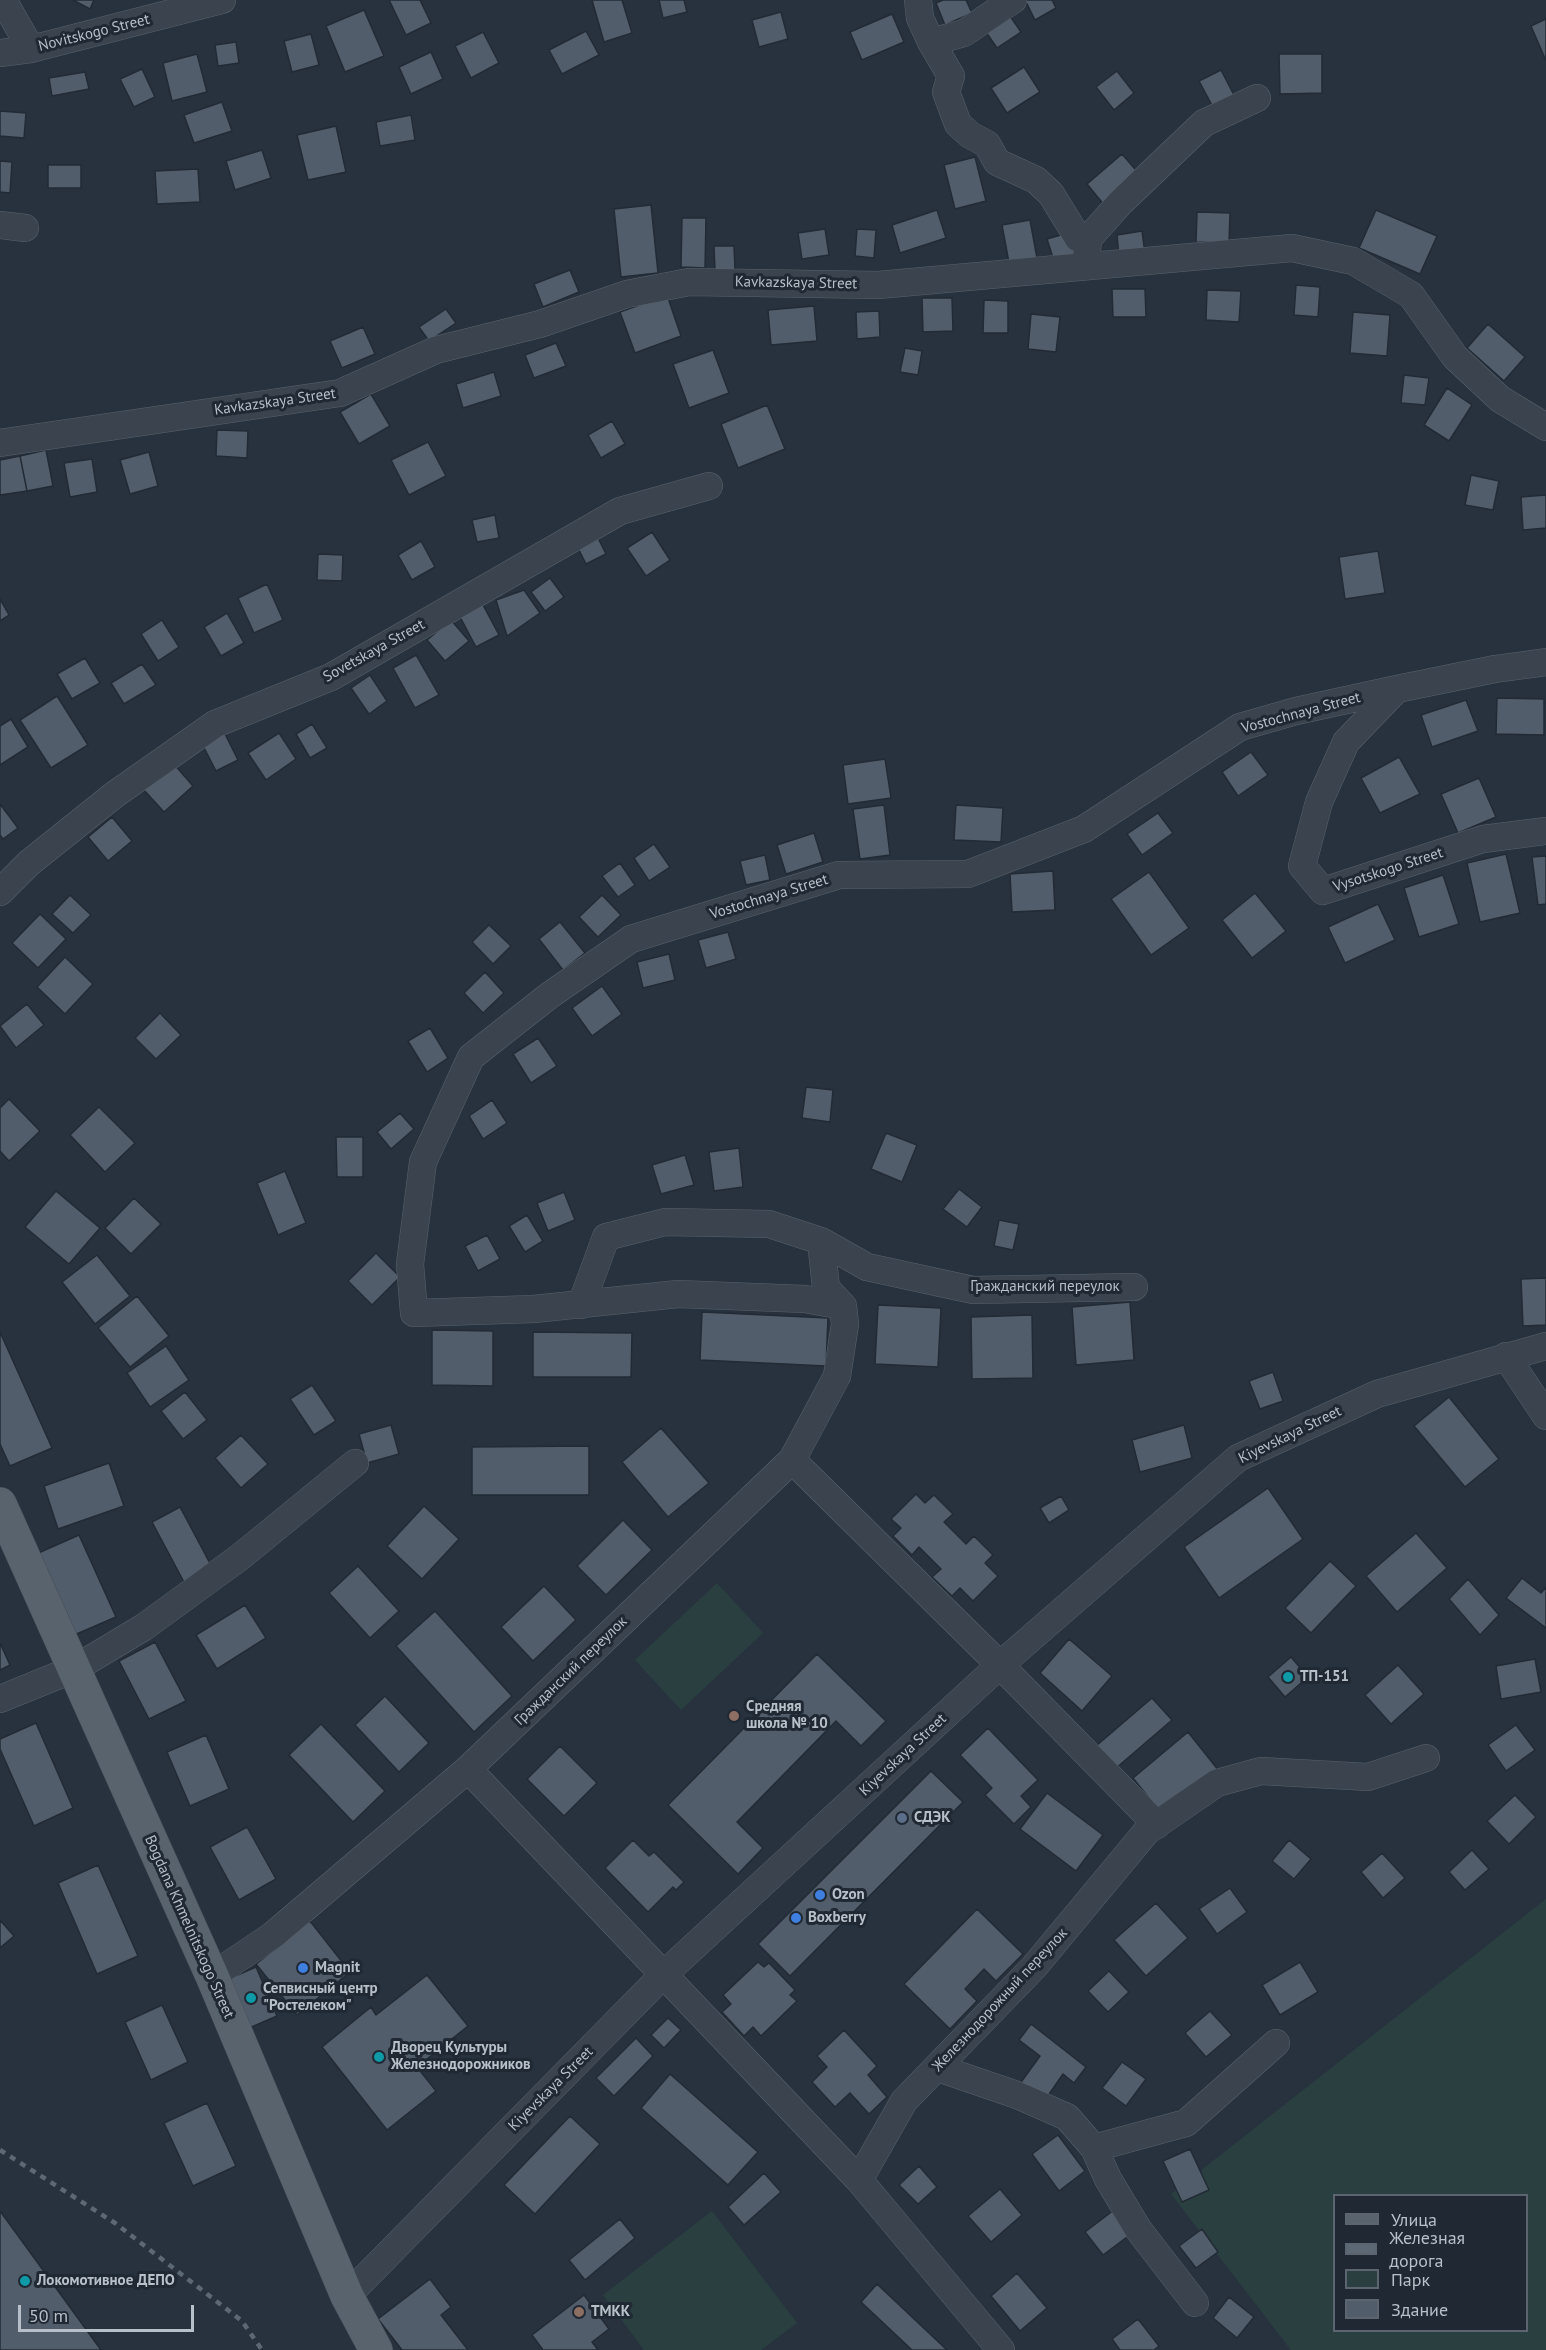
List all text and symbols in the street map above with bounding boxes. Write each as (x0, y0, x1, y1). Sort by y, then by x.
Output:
street label: Novitskogo Street (36, 10, 152, 56)
street label: Kavkazskaya Street (735, 273, 857, 293)
street label: Kavkazskaya Street (213, 385, 337, 419)
street label: Sovetskaya Street (320, 616, 428, 686)
street label: Vostochnaya Street (1240, 688, 1362, 738)
street label: Vysotskogo Street (1331, 844, 1445, 896)
street label: Vostochnaya Street (708, 871, 830, 923)
street label: Гражданский переулок (970, 1278, 1120, 1296)
street label: Kiyevskaya Street (1236, 1402, 1344, 1468)
street label: Гражданский переулок (511, 1613, 631, 1729)
place label: ТП-151 (1300, 1668, 1349, 1686)
marker: ТП-151 (1281, 1670, 1295, 1684)
place label: Средняя школа № 10 (746, 1698, 828, 1733)
marker: Средняя школа № 10 (727, 1709, 741, 1723)
street label: Kiyevskaya Street (856, 1710, 950, 1800)
place label: СДЭК (914, 1809, 950, 1827)
marker: СДЭК (895, 1811, 909, 1825)
street label: Bogdana Khmelnitskogo Street (140, 1833, 238, 2021)
place label: Ozon (832, 1886, 865, 1904)
marker: Ozon (813, 1888, 827, 1902)
place label: Boxberry (808, 1909, 866, 1927)
marker: Boxberry (789, 1911, 803, 1925)
street label: Железнодорожный переулок (929, 1925, 1071, 2075)
place label: Magnit (315, 1959, 360, 1977)
marker: Magnit (296, 1961, 310, 1975)
place label: Сепвисный центр "Ростелеком" (263, 1980, 378, 2015)
marker: Сепвисный центр "Ростелеком" (244, 1991, 258, 2005)
place label: Дворец Культуры Железнодорожников (391, 2039, 531, 2074)
street label: Kiyevskaya Street (505, 2043, 597, 2135)
marker: Дворец Культуры Железнодорожников (372, 2050, 386, 2064)
legend (1333, 2194, 1528, 2332)
text: Улица (1391, 2208, 1437, 2231)
text: Железная дорога (1389, 2226, 1465, 2272)
text: Парк (1391, 2268, 1430, 2291)
place label: Локомотивное ДЕПО (37, 2272, 175, 2290)
marker: Локомотивное ДЕПО (18, 2274, 32, 2288)
scale bar (21, 2293, 196, 2331)
text: Здание (1391, 2298, 1448, 2321)
place label: ТМКК (591, 2303, 630, 2321)
text: 50 m (29, 2304, 68, 2327)
marker: ТМКК (572, 2305, 586, 2319)

